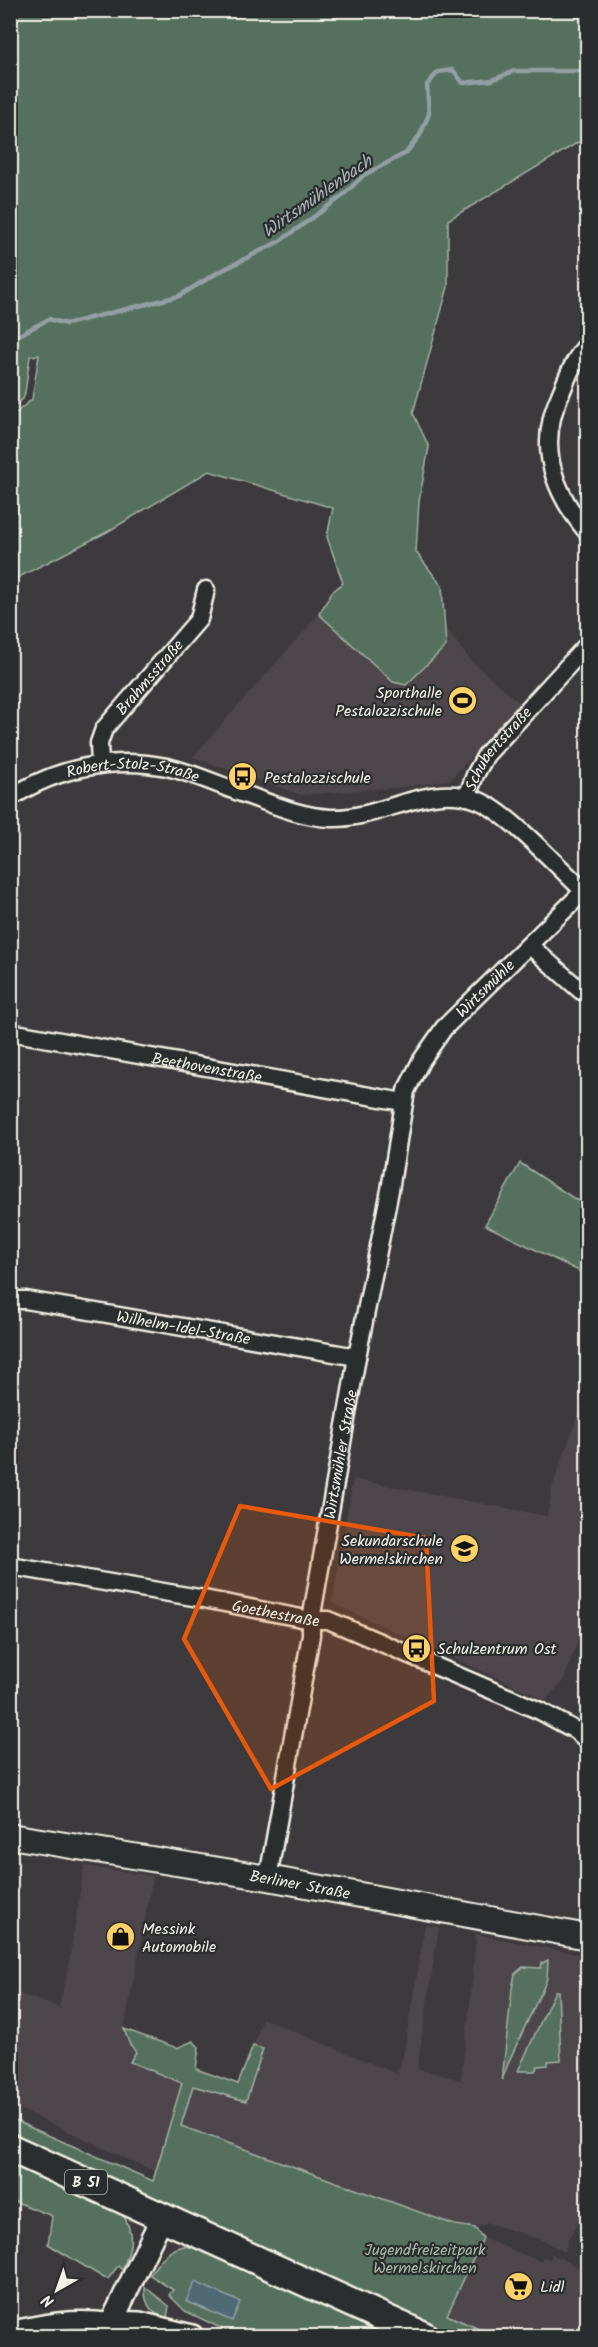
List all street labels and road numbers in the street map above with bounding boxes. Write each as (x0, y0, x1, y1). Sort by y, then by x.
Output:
street label: Brahmsstraße (110, 634, 190, 721)
street label: Schubertstraße (459, 702, 539, 795)
street label: Robert-Stolz-Straße (63, 752, 203, 790)
street label: Wirtsmühle (450, 954, 521, 1024)
street label: Beethovenstraße (150, 1046, 264, 1091)
street label: Wilhelm-Idel-Straße (114, 1305, 252, 1352)
street label: Wirtsmühler Straße (318, 1388, 365, 1521)
street label: Goethestraße (230, 1594, 319, 1634)
street label: Berliner Straße (248, 1864, 352, 1907)
road number: B 51 (65, 2170, 107, 2194)

